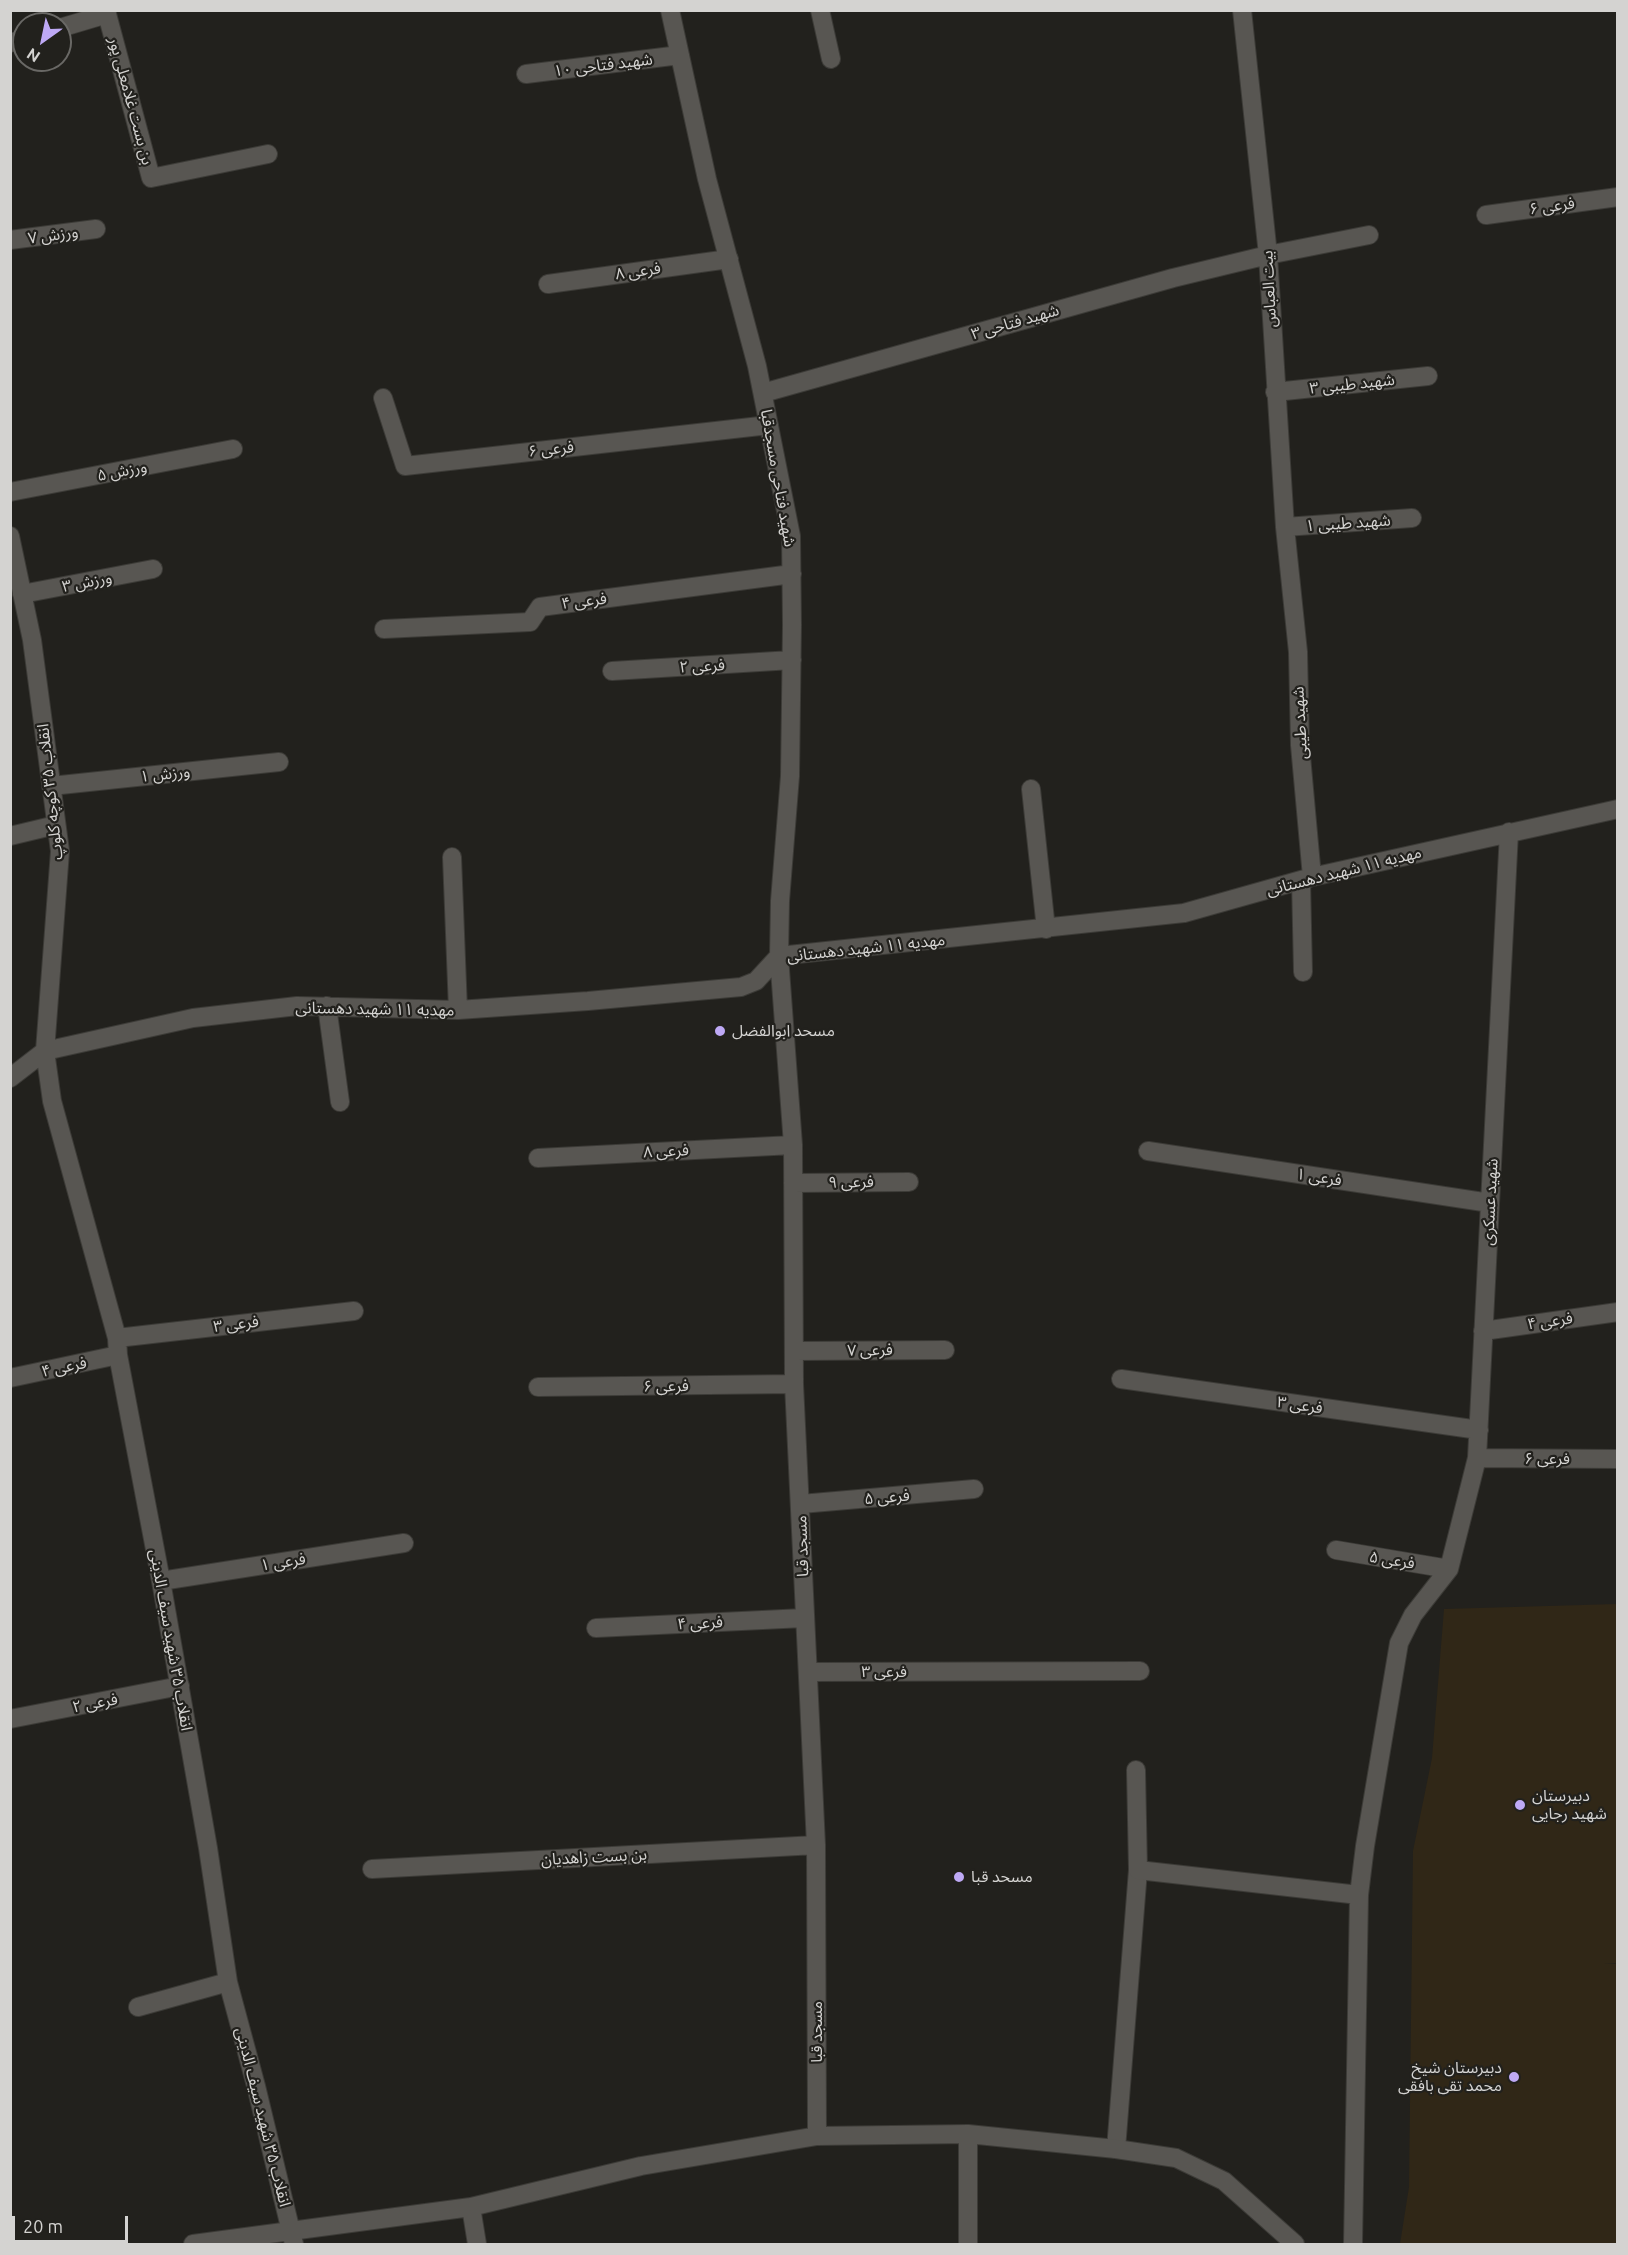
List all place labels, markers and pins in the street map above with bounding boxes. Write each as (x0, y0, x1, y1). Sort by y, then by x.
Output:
place label: مسحد ابوالفضل (732, 1021, 835, 1041)
marker: مسحد ابوالفضل (713, 1024, 727, 1038)
place label: دبیرستان شهید رجایی (1532, 1786, 1607, 1824)
marker: دبیرستان شهید رجایی (1513, 1798, 1527, 1812)
place label: مسحد قبا (971, 1867, 1033, 1887)
marker: مسحد قبا (952, 1870, 966, 1884)
place label: دبیرستان شیخ محمد تقی بافقی (1398, 2058, 1502, 2096)
marker: دبیرستان شیخ محمد تقی بافقی (1507, 2070, 1521, 2084)

